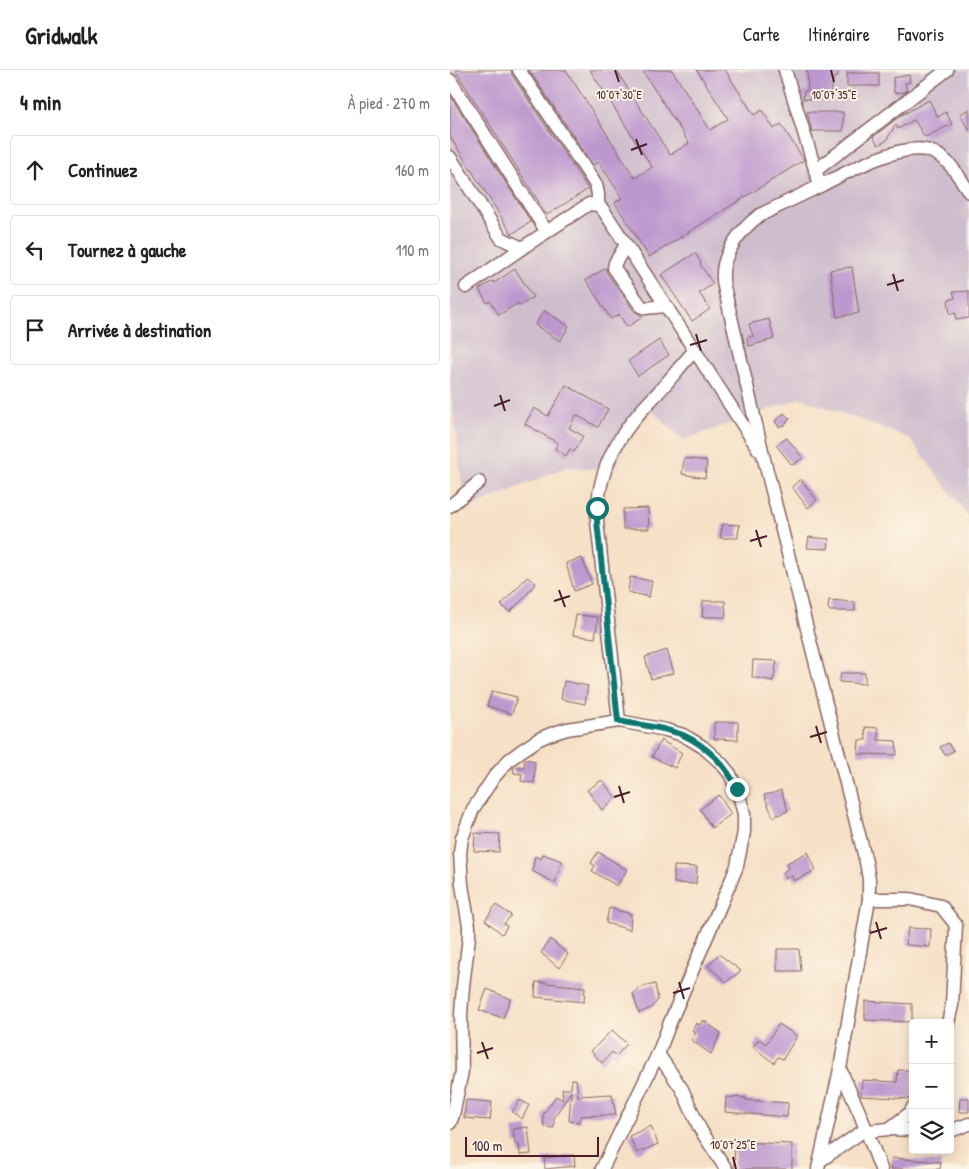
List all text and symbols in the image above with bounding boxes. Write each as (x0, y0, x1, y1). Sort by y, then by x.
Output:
text: Gridwalk (25, 19, 97, 51)
text: Carte (743, 22, 780, 47)
text: Itinéraire (808, 22, 870, 47)
text: Favoris (898, 22, 944, 47)
text: 10°07'30"E (596, 86, 642, 103)
text: 10°07'35"E (811, 86, 857, 103)
text: 4 min (20, 88, 61, 117)
text: À pied · 270 m (348, 92, 430, 114)
icon: ahead (21, 156, 49, 184)
text: Continuez (68, 157, 137, 183)
text: 160 m (395, 159, 429, 181)
icon: left (21, 236, 49, 264)
text: Tournez à gauche (68, 237, 186, 263)
text: 110 m (396, 239, 429, 261)
icon: arrive (21, 316, 49, 344)
text: Arrivée à destination (68, 317, 211, 343)
route start (586, 497, 609, 520)
route end (726, 778, 749, 801)
map controls (909, 1019, 954, 1154)
button: + (909, 1019, 954, 1064)
button: − (909, 1064, 954, 1109)
button: layers (909, 1109, 954, 1154)
scale bar (465, 1134, 599, 1157)
text: 100 m (472, 1136, 502, 1155)
text: 10°07'25"E (710, 1136, 756, 1153)

